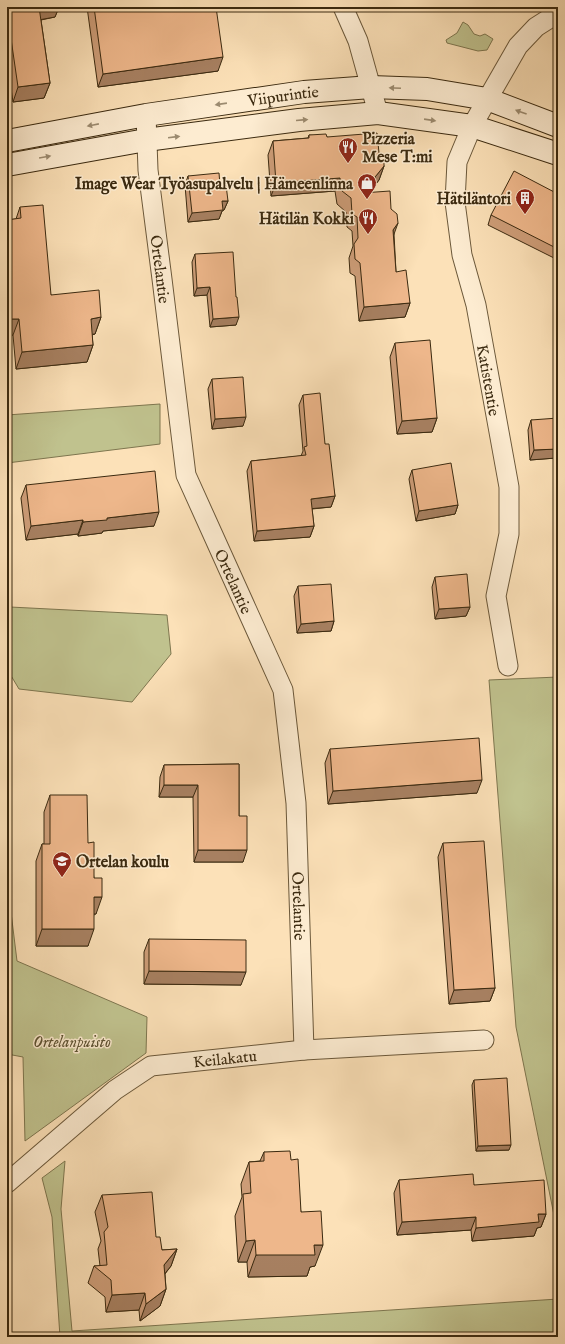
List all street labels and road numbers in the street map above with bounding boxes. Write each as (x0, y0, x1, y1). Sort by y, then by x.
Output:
street label: Viipurintie (246, 83, 320, 112)
street label: Ortelantie (144, 234, 173, 305)
street label: Katistentie (471, 343, 503, 418)
street label: Ortelantie (209, 547, 255, 618)
street label: Ortelantie (286, 871, 308, 941)
street label: Keilakatu (192, 1047, 258, 1074)

